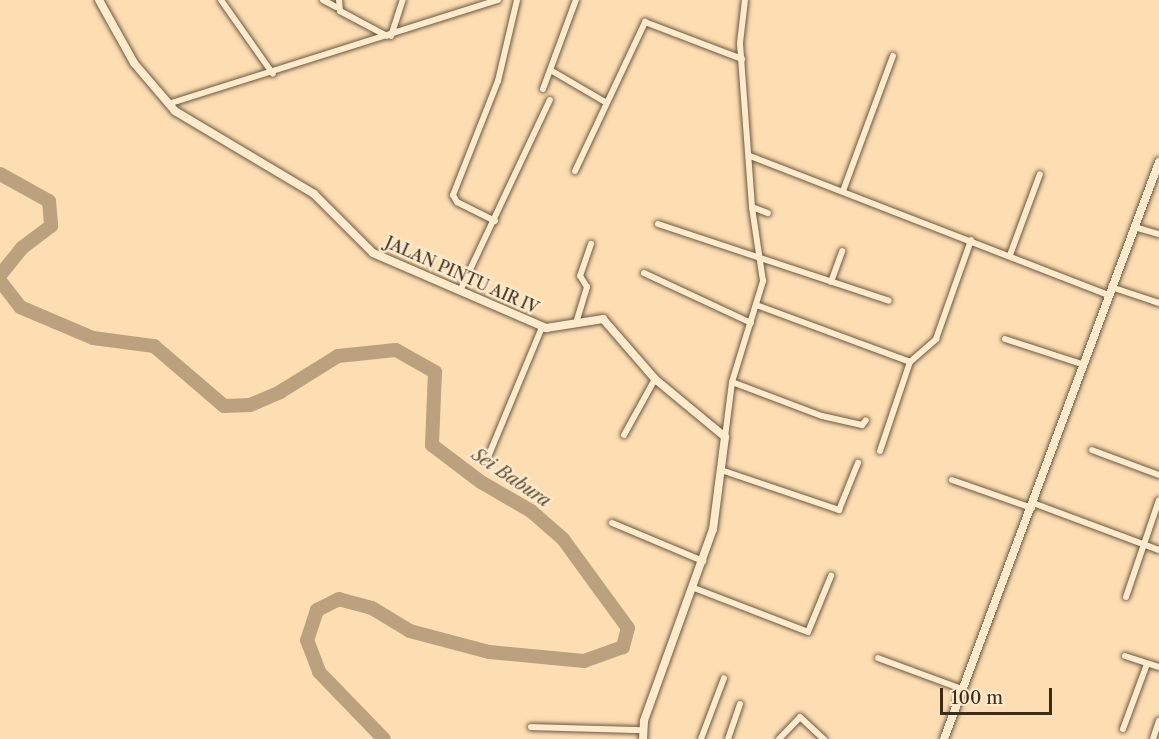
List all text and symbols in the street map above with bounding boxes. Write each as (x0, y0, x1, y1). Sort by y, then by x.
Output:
street label: JALAN PINTU AIR IV (382, 232, 542, 318)
water label: Sei Babura (468, 444, 554, 512)
scale bar (943, 676, 1056, 714)
text: 100 m (951, 687, 1003, 709)

